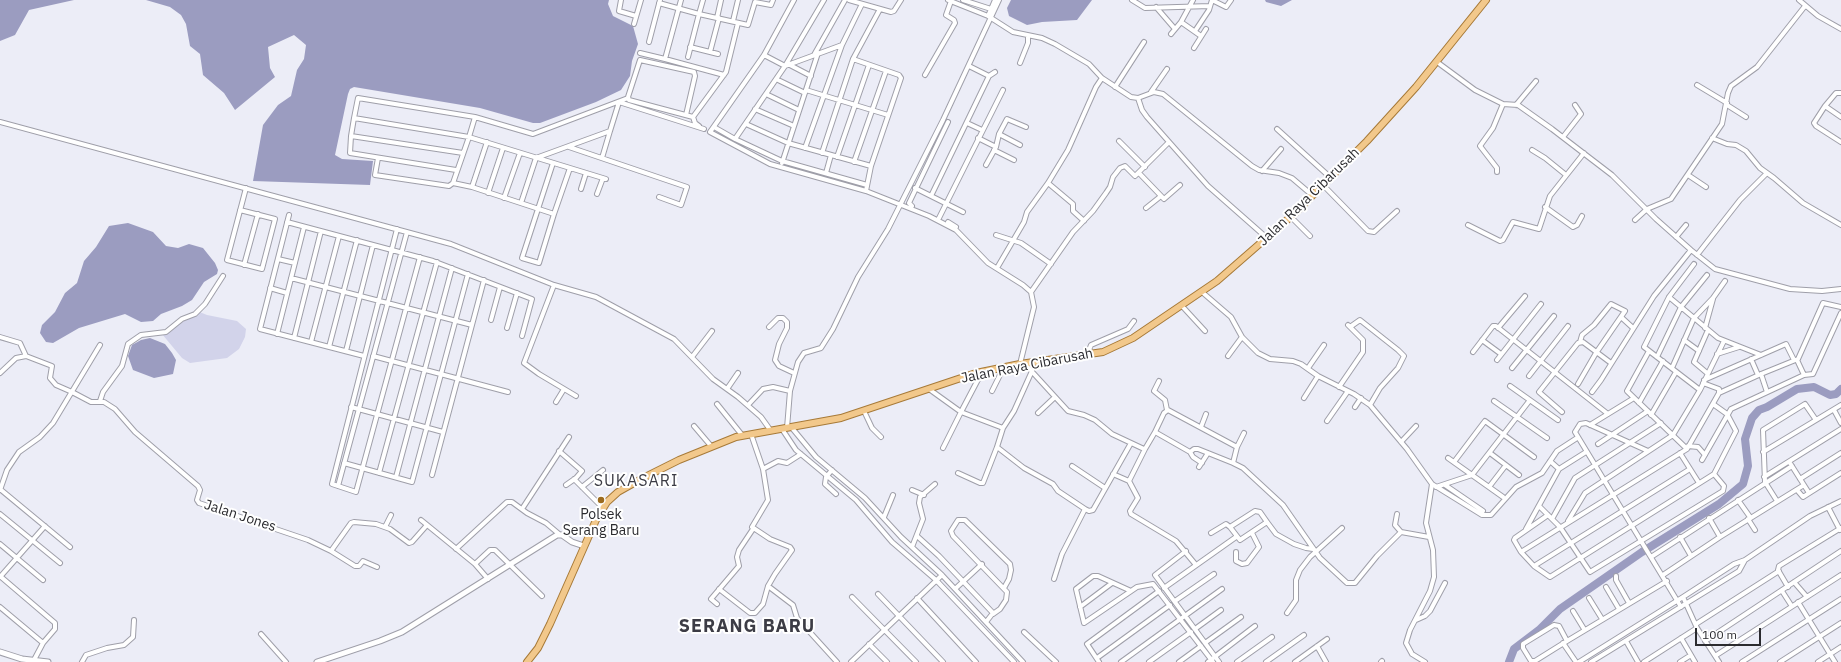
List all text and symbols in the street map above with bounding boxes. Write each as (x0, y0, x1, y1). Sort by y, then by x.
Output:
street label: Jalan Raya Cibarusah (1255, 144, 1363, 250)
street label: Jalan Raya Cibarusah (960, 345, 1094, 387)
district label: SUKASARI (594, 471, 678, 491)
marker: Polsek Serang Baru (596, 495, 606, 505)
street label: Jalan Jones (202, 496, 278, 536)
place label: Polsek Serang Baru (563, 507, 639, 540)
district label: SERANG BARU (679, 616, 815, 638)
scale bar (1697, 620, 1763, 646)
text: 100 m (1702, 627, 1737, 642)

